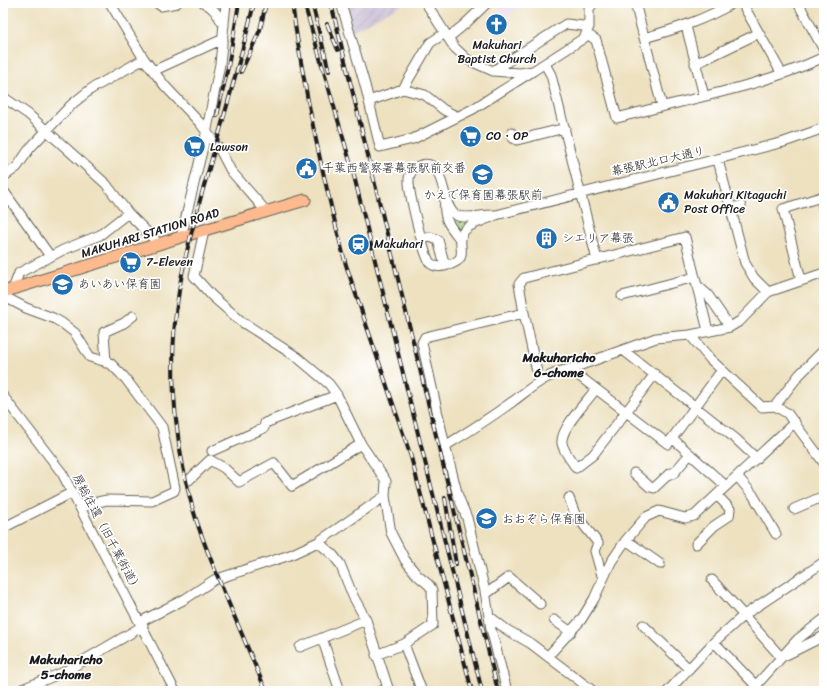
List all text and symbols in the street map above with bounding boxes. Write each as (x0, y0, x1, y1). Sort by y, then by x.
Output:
church icon: Makuhari Baptist Church (484, 11, 510, 37)
place label: Makuhari Baptist Church (457, 34, 537, 70)
supermarket icon: CO・OP (458, 123, 484, 149)
place label: CO・OP (486, 125, 529, 147)
supermarket icon: Lawson (182, 134, 208, 160)
place label: Lawson (210, 136, 248, 158)
street label: 幕張駅北口大通り (609, 139, 707, 183)
public building icon: 千葉西警察署幕張駅前交番 (294, 155, 320, 181)
place label: 千葉西警察署幕張駅前交番 (322, 157, 466, 179)
school or university icon: かえで保育園幕張駅前 (470, 161, 496, 187)
place label: かえで保育園幕張駅前 (423, 184, 543, 206)
place label: Makuhari Kitaguchi Post Office (684, 184, 787, 220)
public building icon: Makuhari Kitaguchi Post Office (656, 189, 682, 215)
street label: MAKUHARI STATION ROAD (78, 201, 223, 265)
building icon: シエリア幕張 (534, 225, 560, 251)
place label: シエリア幕張 (562, 227, 634, 249)
station icon: Makuhari (345, 231, 371, 257)
place label: Makuhari (374, 233, 424, 255)
supermarket icon: 7-Eleven (117, 249, 143, 275)
place label: 7-Eleven (146, 251, 193, 273)
school or university icon: あいあい保育園 (50, 271, 76, 297)
place label: あいあい保育園 (78, 273, 162, 295)
district label: Makuharicho 6-chome (521, 346, 596, 384)
street label: 房総往還（旧千葉街道） (66, 470, 148, 596)
school or university icon: おおぞら保育園 (473, 506, 499, 532)
place label: おおぞら保育園 (502, 508, 586, 530)
district label: Makuharicho 5-chome (28, 648, 103, 686)

